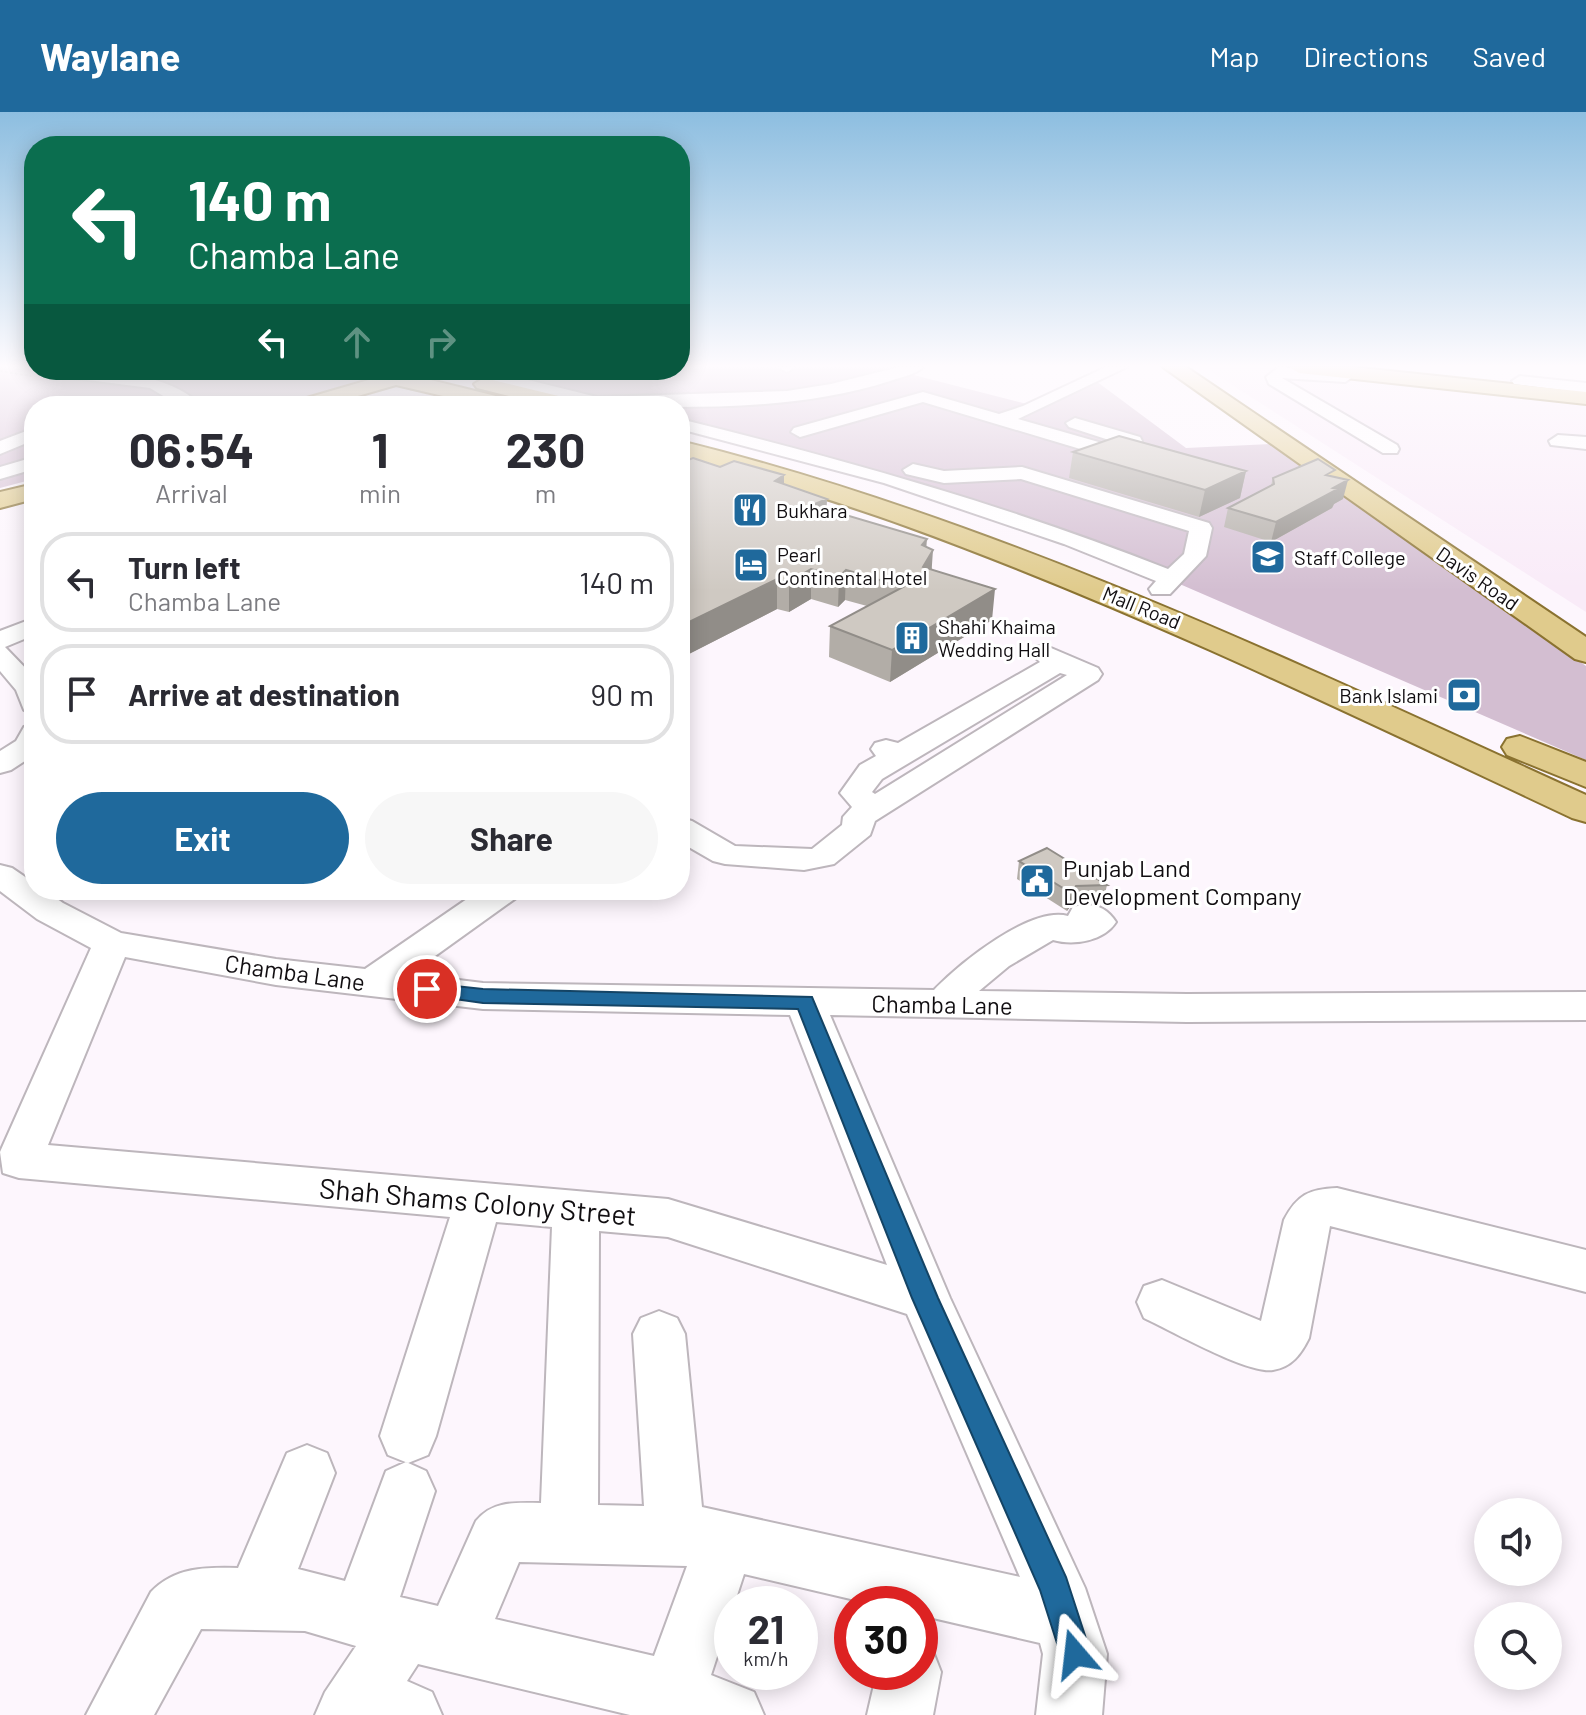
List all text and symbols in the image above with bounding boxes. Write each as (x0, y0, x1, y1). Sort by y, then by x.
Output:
text: Waylane (40, 33, 181, 79)
text: Map (1210, 39, 1259, 73)
text: Directions (1303, 39, 1429, 73)
text: Saved (1473, 39, 1546, 73)
text: 140 m (188, 165, 332, 232)
icon: left (56, 168, 160, 272)
text: Chamba Lane (188, 233, 400, 276)
icon: left (251, 320, 295, 364)
icon: ahead (335, 320, 379, 364)
icon: right (419, 320, 463, 364)
text: 06:54 (129, 420, 254, 478)
text: 1 (372, 420, 389, 478)
text: 230 (506, 420, 585, 478)
text: Arrival (155, 477, 228, 508)
text: min (359, 477, 401, 508)
text: m (535, 477, 556, 508)
restaurant icon: Bukhara (731, 491, 769, 529)
place label: Bukhara (776, 498, 847, 522)
school or university icon: Staff College (1249, 538, 1287, 576)
street label: Davis Road (1432, 541, 1524, 615)
place label: Pearl Continental Hotel (777, 542, 927, 589)
place label: Staff College (1294, 545, 1406, 569)
hotel icon: Pearl Continental Hotel (732, 546, 770, 584)
text: Turn left (128, 549, 241, 585)
icon: left (60, 560, 104, 604)
text: 140 m (579, 564, 654, 600)
street label: Mall Road (1100, 581, 1184, 633)
text: Chamba Lane (128, 585, 281, 616)
place label: Shahi Khaima Wedding Hall (938, 614, 1056, 661)
building icon: Shahi Khaima Wedding Hall (893, 619, 931, 657)
icon: arrive (60, 672, 104, 716)
text: Arrive at destination (128, 676, 400, 712)
text: 90 m (591, 676, 654, 712)
bank icon: Bank Islami (1445, 676, 1483, 714)
place label: Bank Islami (1339, 683, 1438, 707)
button: Exit (56, 792, 349, 884)
button: Share (365, 792, 658, 884)
place label: Punjab Land Development Company (1063, 853, 1302, 910)
public building icon: Punjab Land Development Company (1018, 862, 1056, 900)
street label: Chamba Lane (223, 948, 367, 996)
pin (393, 955, 461, 1023)
icon: arrive (405, 967, 449, 1011)
street label: Chamba Lane (871, 988, 1013, 1020)
street label: Shah Shams Colony Street (318, 1170, 638, 1232)
map controls (1474, 1498, 1562, 1690)
button: sound (1474, 1498, 1562, 1586)
speed limit sign: 30 (834, 1586, 938, 1690)
button: search (1474, 1602, 1562, 1690)
text: 21 (748, 1604, 784, 1652)
position arrow (1033, 1612, 1117, 1696)
text: km/h (743, 1646, 789, 1670)

